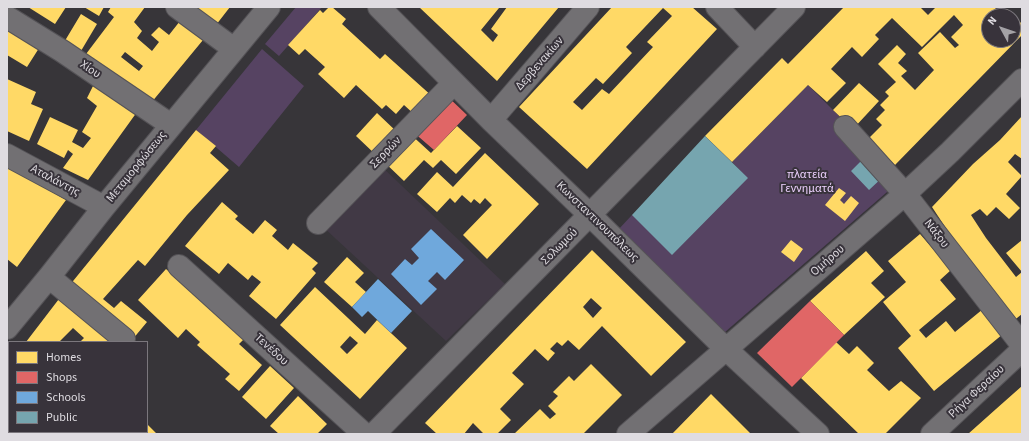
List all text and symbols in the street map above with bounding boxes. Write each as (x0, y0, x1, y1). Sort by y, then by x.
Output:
north arrow (981, 8, 1021, 48)
text: N (984, 13, 1000, 28)
street label: Δερβενακίων (513, 34, 567, 94)
street label: Χίου (77, 58, 103, 82)
street label: Μεταμορφώσεως (104, 128, 170, 206)
street label: Σερρών (367, 134, 405, 172)
street label: Αταλάντης (28, 162, 82, 200)
park label: πλατεία Γεννηματά (780, 168, 834, 196)
street label: Κωνσταντινουπόλεως (553, 179, 641, 265)
street label: Νάξου (920, 217, 952, 251)
street label: Σολωμού (539, 226, 581, 268)
street label: Ομήρου (808, 242, 848, 280)
street label: Τενέδου (251, 331, 291, 369)
legend (8, 341, 148, 433)
text: Homes (46, 349, 81, 366)
street label: Ρήγα Φεραίου (946, 362, 1008, 422)
text: Shops (46, 369, 77, 386)
text: Schools (46, 389, 86, 406)
text: Public (46, 409, 77, 426)

